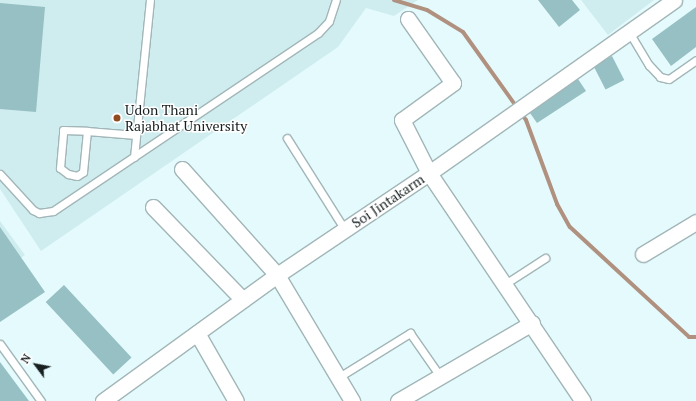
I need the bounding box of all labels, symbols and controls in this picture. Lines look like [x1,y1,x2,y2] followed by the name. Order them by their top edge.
[125,102,247,134] place label: Udon Thani Rajabhat University
[112,113,122,123] marker: Udon Thani Rajabhat University
[348,170,428,232] street label: Soi Jintakarm
[16,345,56,385] north arrow
[18,351,34,366] text: N

